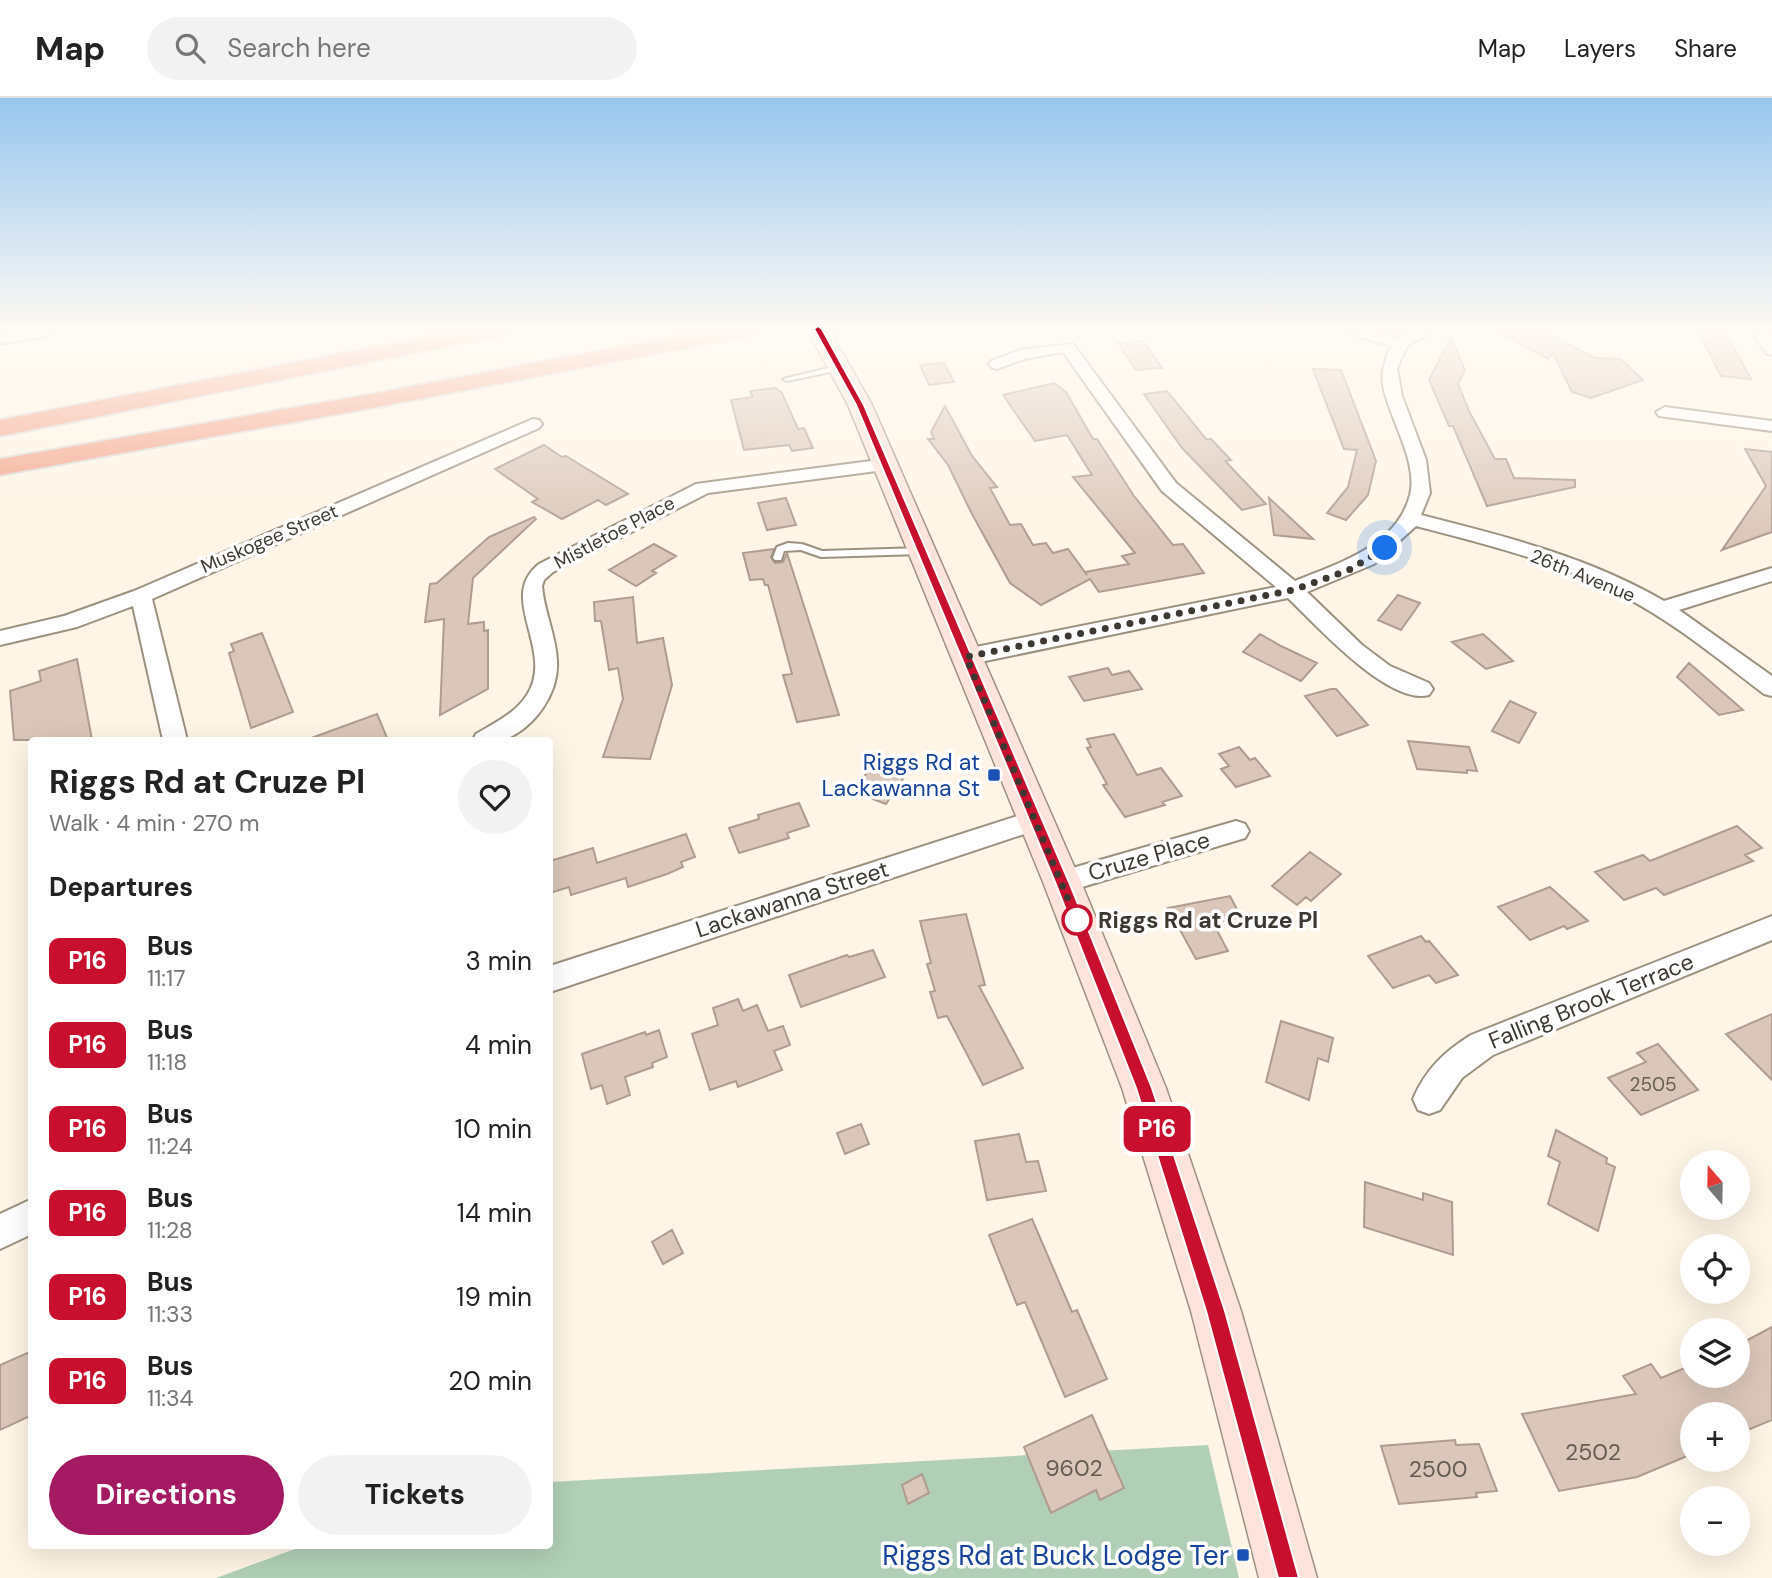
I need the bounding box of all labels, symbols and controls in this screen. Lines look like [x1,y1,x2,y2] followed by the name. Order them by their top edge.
[147,17,637,80] search box
[35,27,105,70] text: Map
[171,29,209,67] icon: search
[227,31,371,65] text: Search here
[1478,33,1526,64] text: Map
[1564,33,1636,64] text: Layers
[1674,33,1737,64] text: Share
[549,490,679,575] street label: Mistletoe Place
[197,498,342,579] street label: Muskogee Street
[1367,530,1402,565] your location
[1527,543,1639,608] street label: 26th Avenue
[821,747,980,803] place label: Riggs Rd at Lackawanna St
[49,760,365,803] text: Riggs Rd at Cruze Pl
[458,760,532,834] button: heart
[986,767,1002,783] marker: Riggs Rd at Lackawanna St
[49,808,259,838] text: Walk · 4 min · 270 m
[1085,824,1213,888] street label: Cruze Place
[692,854,892,944] street label: Lackawanna Street
[49,870,193,904] text: Departures
[1062,905,1092,935] marker: Riggs Rd at Cruze Pl
[1098,905,1318,935] place label: Riggs Rd at Cruze Pl
[147,929,193,963] text: Bus
[465,944,532,978] text: 3 min
[68,945,107,976] text: P16
[1484,946,1698,1056] street label: Falling Brook Terrace
[147,963,185,993] text: 11:17
[147,1013,193,1047] text: Bus
[465,1028,532,1062] text: 4 min
[68,1029,107,1060] text: P16
[147,1047,187,1077] text: 11:18
[1629,1072,1677,1097] house number: 2505
[147,1097,193,1131] text: Bus
[1117,1106,1197,1152] line badge: P16
[455,1112,532,1146] text: 10 min
[68,1113,107,1144] text: P16
[1138,1113,1176,1144] text: P16
[147,1131,193,1161] text: 11:24
[1680,1150,1750,1220] north arrow
[1680,1150,1750,1556] map controls
[147,1181,193,1215] text: Bus
[457,1196,532,1230] text: 14 min
[68,1197,107,1228] text: P16
[147,1215,193,1245] text: 11:28
[1680,1234,1750,1304] button: locate
[147,1265,193,1299] text: Bus
[456,1280,532,1314] text: 19 min
[68,1281,107,1312] text: P16
[147,1299,193,1329] text: 11:33
[1680,1318,1750,1388] button: layers
[147,1349,193,1383] text: Bus
[448,1364,532,1398] text: 20 min
[68,1365,107,1396] text: P16
[147,1383,194,1413] text: 11:34
[1680,1402,1750,1472] button: +
[1565,1437,1621,1467] house number: 2502
[1045,1453,1103,1483] house number: 9602
[1409,1454,1467,1484] house number: 2500
[49,1455,284,1535] button: Directions
[298,1455,532,1535] button: Tickets
[1680,1486,1750,1556] button: −
[882,1537,1229,1574] place label: Riggs Rd at Buck Lodge Ter
[1235,1547,1251,1563] marker: Riggs Rd at Buck Lodge Ter

